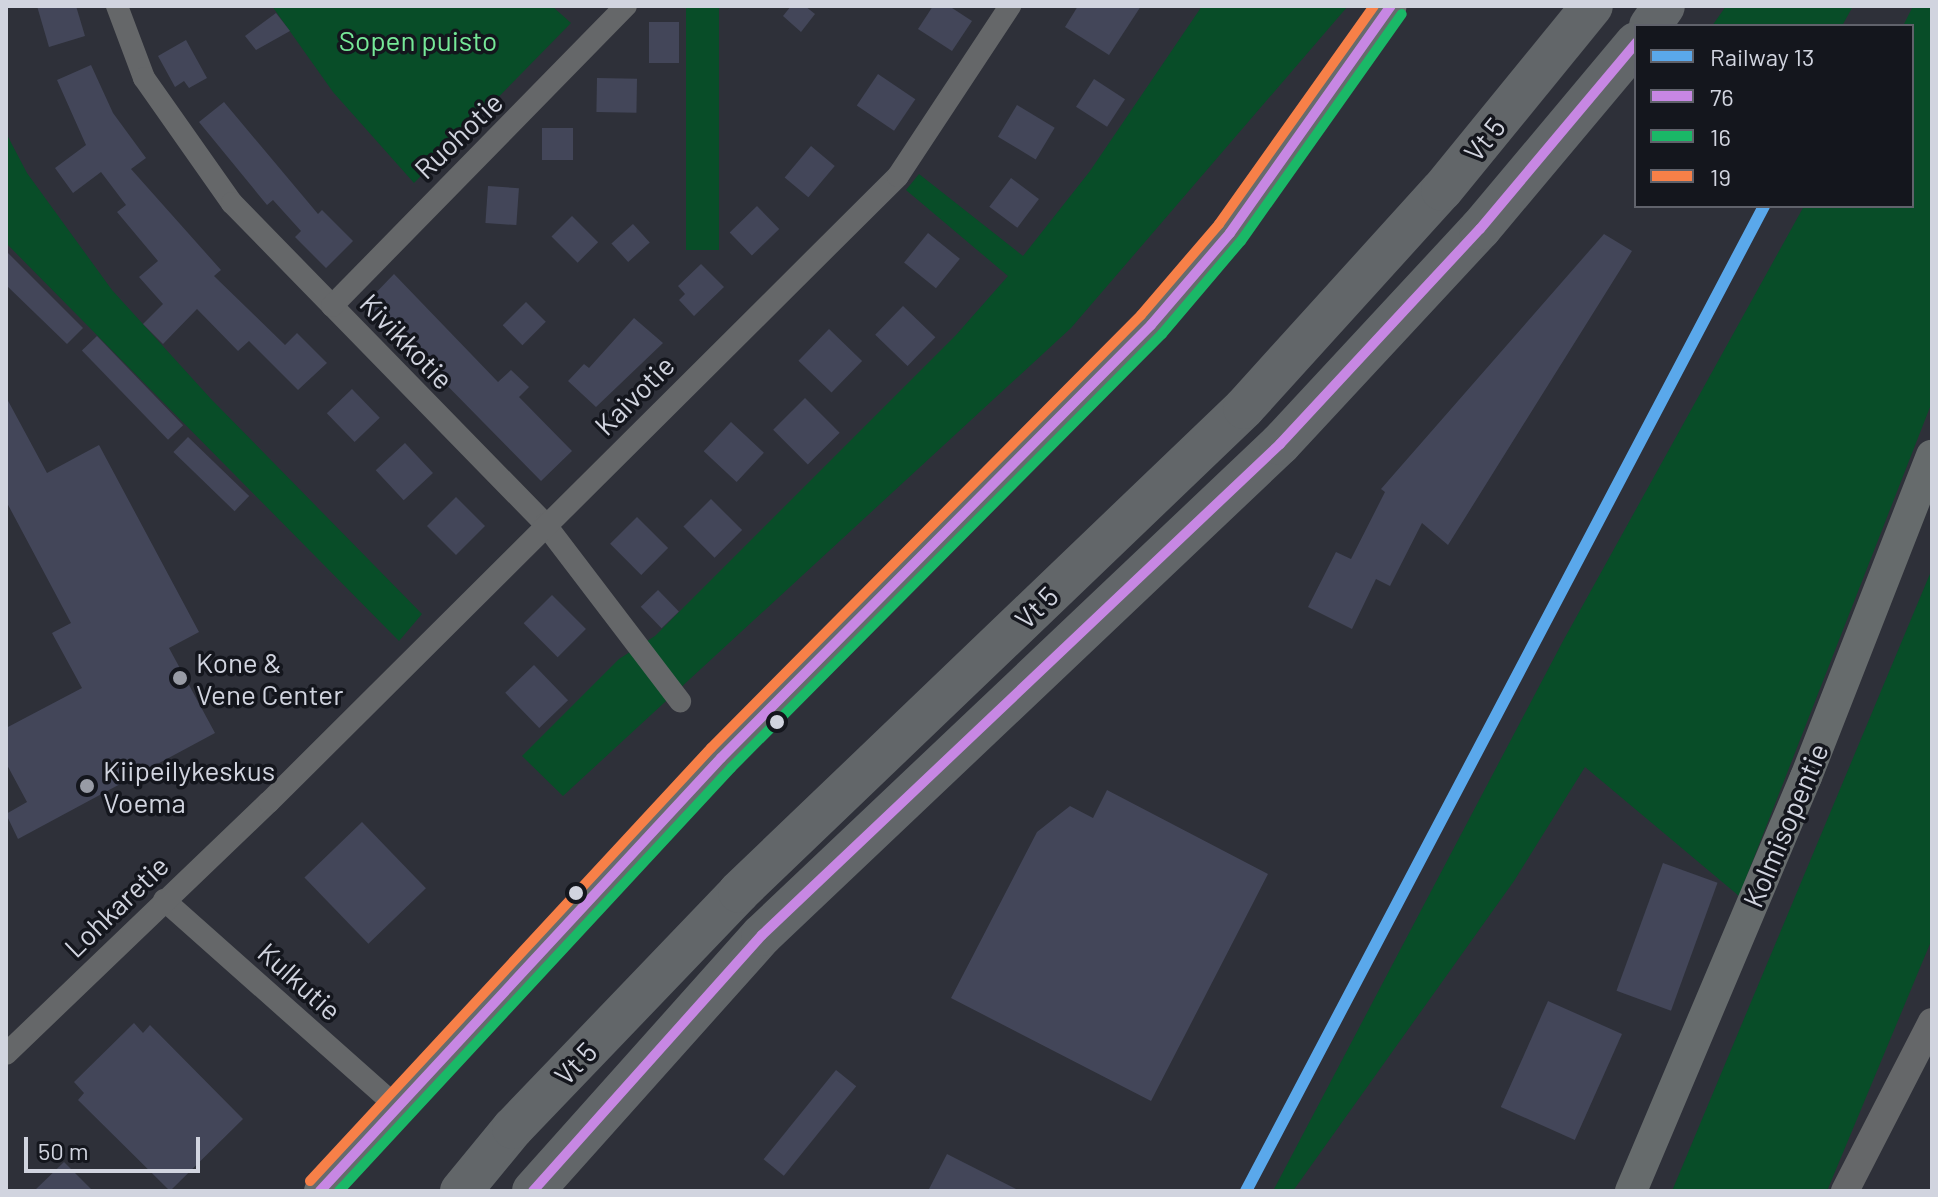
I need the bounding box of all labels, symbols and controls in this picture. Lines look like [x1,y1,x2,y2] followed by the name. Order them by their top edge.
[339,23,497,57] park label: Sopen puisto
[1634,24,1914,208] legend
[1710,42,1814,71] text: Railway 13
[1710,82,1734,111] text: 76
[407,85,509,185] street label: Ruohotie
[1456,110,1512,168] street label: Vt 5
[1710,122,1731,151] text: 16
[1710,162,1731,191] text: 19
[353,286,461,396] street label: Kivikkotie
[587,348,681,442] street label: Kaivotie
[1008,579,1064,635] street label: Vt 5
[196,645,343,711] place label: Kone & Vene Center
[171,669,189,687] marker: Kone & Vene Center
[769,714,785,730] unlabelled marker
[1735,738,1835,912] street label: Kolmisopentie
[103,753,275,819] place label: Kiipeilykeskus Voema
[78,777,96,795] marker: Kiipeilykeskus Voema
[57,848,175,964] street label: Lohkaretie
[568,885,584,901] unlabelled marker
[252,935,348,1027] street label: Kulkutie
[547,1035,603,1091] street label: Vt 5
[28,1121,204,1171] scale bar
[38,1136,89,1165] text: 50 m

